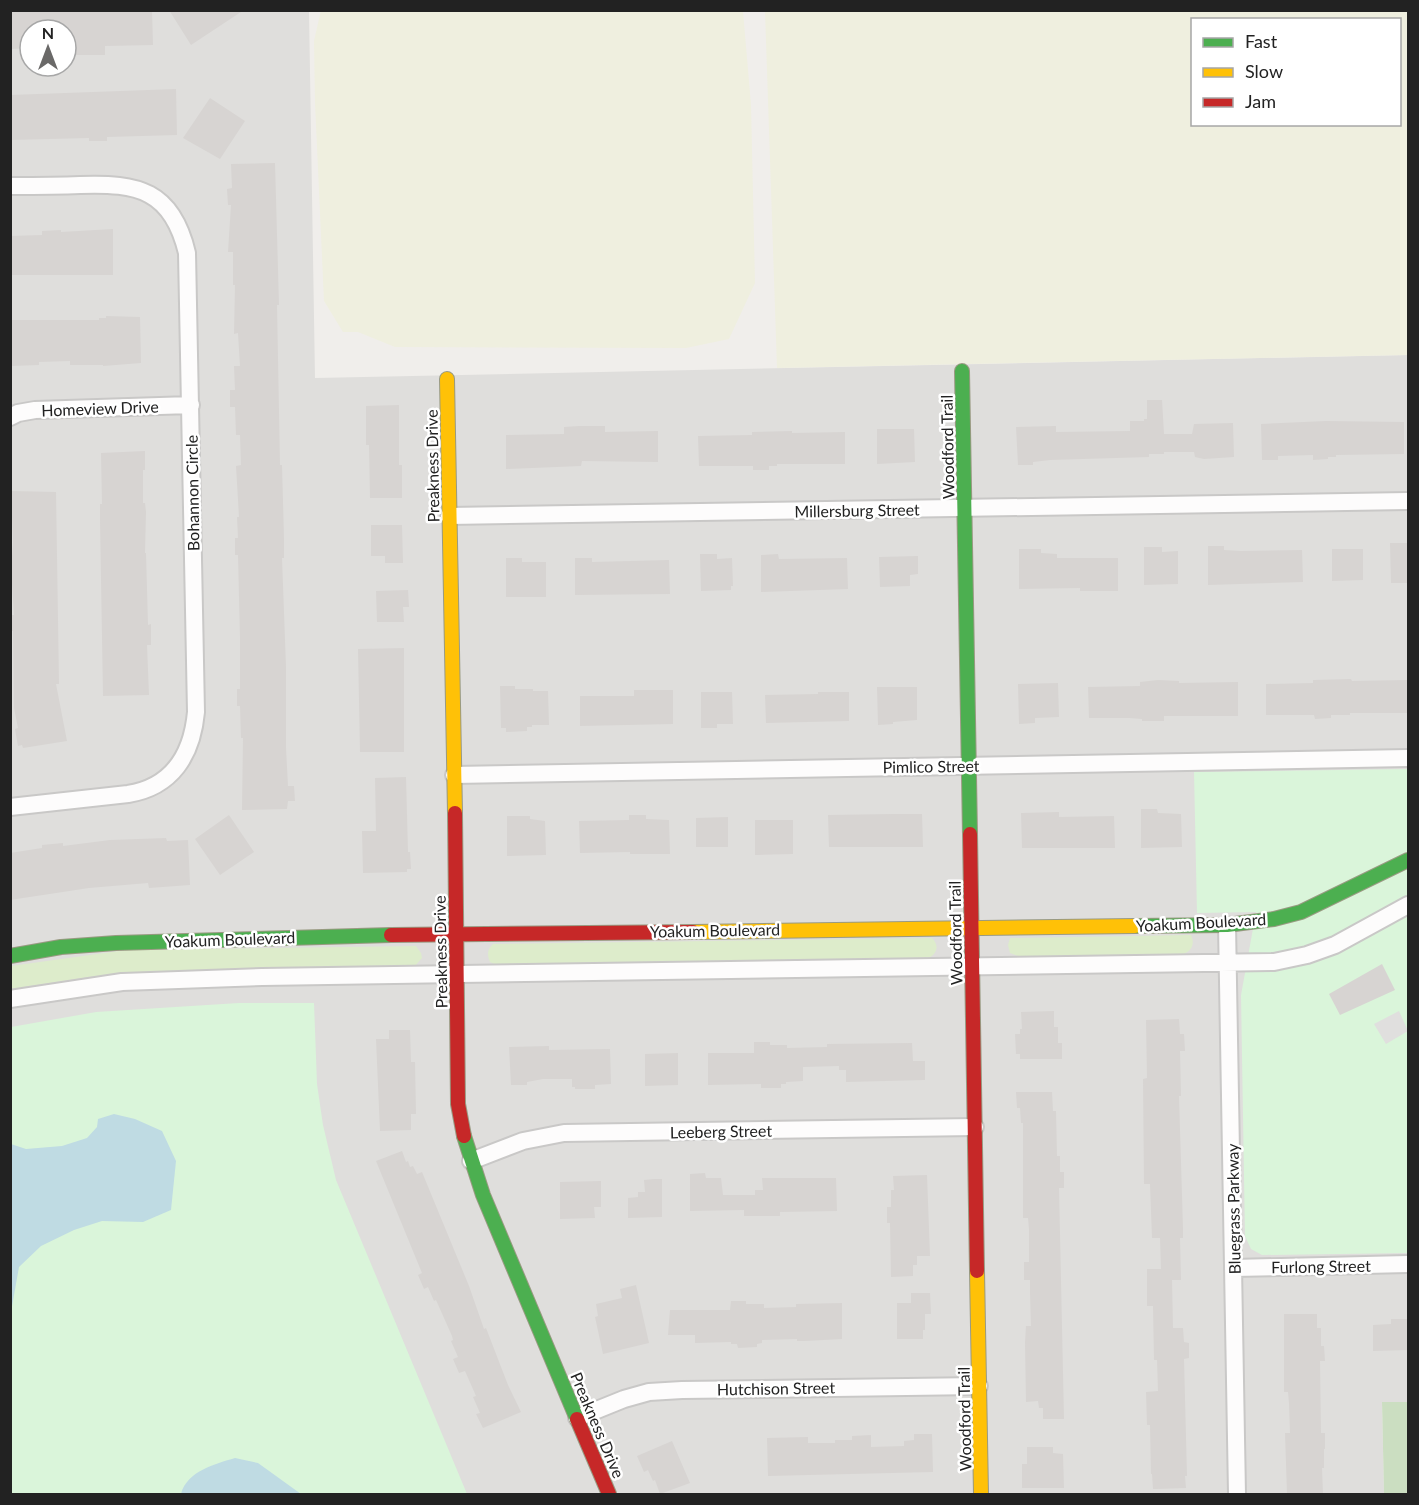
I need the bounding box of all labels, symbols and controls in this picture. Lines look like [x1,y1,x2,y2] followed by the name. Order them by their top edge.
[18,18,78,78] north arrow
[1191,18,1401,126] legend
[42,23,54,42] text: N
[1245,30,1278,52] text: Fast
[1245,60,1283,82] text: Slow
[1245,90,1276,112] text: Jam
[937,395,957,499] street label: Woodford Trail
[41,396,159,420] street label: Homeview Drive
[422,409,442,523] street label: Preakness Drive
[181,435,203,551] street label: Bohannon Circle
[794,499,920,521] street label: Millersburg Street
[882,756,980,776] street label: Pimlico Street
[945,881,965,985] street label: Woodford Trail
[430,895,450,1009] street label: Preakness Drive
[1135,909,1267,935] street label: Yoakum Boulevard
[650,919,780,941] street label: Yoakum Boulevard
[165,927,295,951] street label: Yoakum Boulevard
[670,1121,772,1141] street label: Leeberg Street
[1222,1143,1244,1275] street label: Bluegrass Parkway
[1271,1256,1371,1276] street label: Furlong Street
[954,1367,974,1471] street label: Woodford Trail
[567,1369,629,1481] street label: Preakness Drive
[717,1377,836,1399] street label: Hutchison Street

